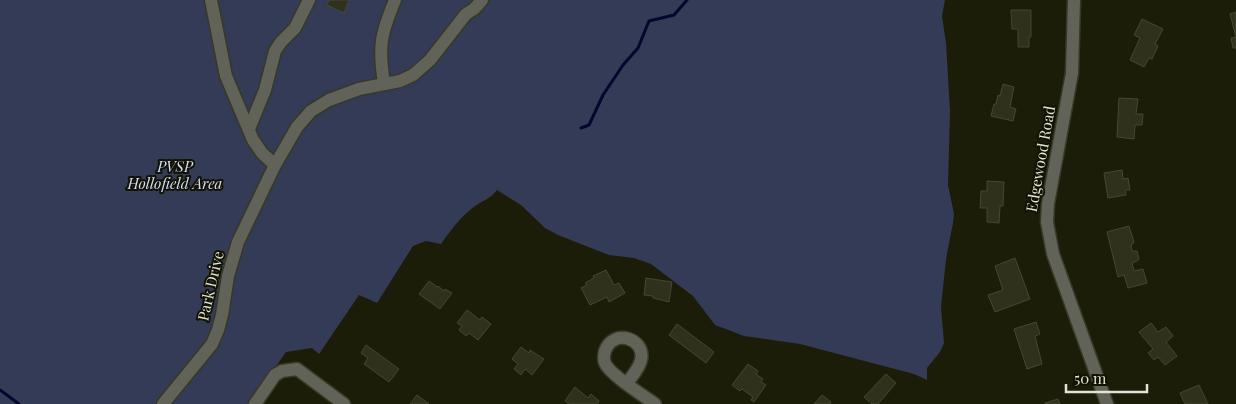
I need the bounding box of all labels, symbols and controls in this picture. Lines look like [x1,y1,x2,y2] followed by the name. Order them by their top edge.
[1021,104,1059,214] street label: Edgewood Road
[127,156,223,193] park label: PVSP Hollofield Area
[192,249,228,323] street label: Park Drive
[1066,362,1147,394] scale bar
[1074,368,1107,388] text: 50 m

